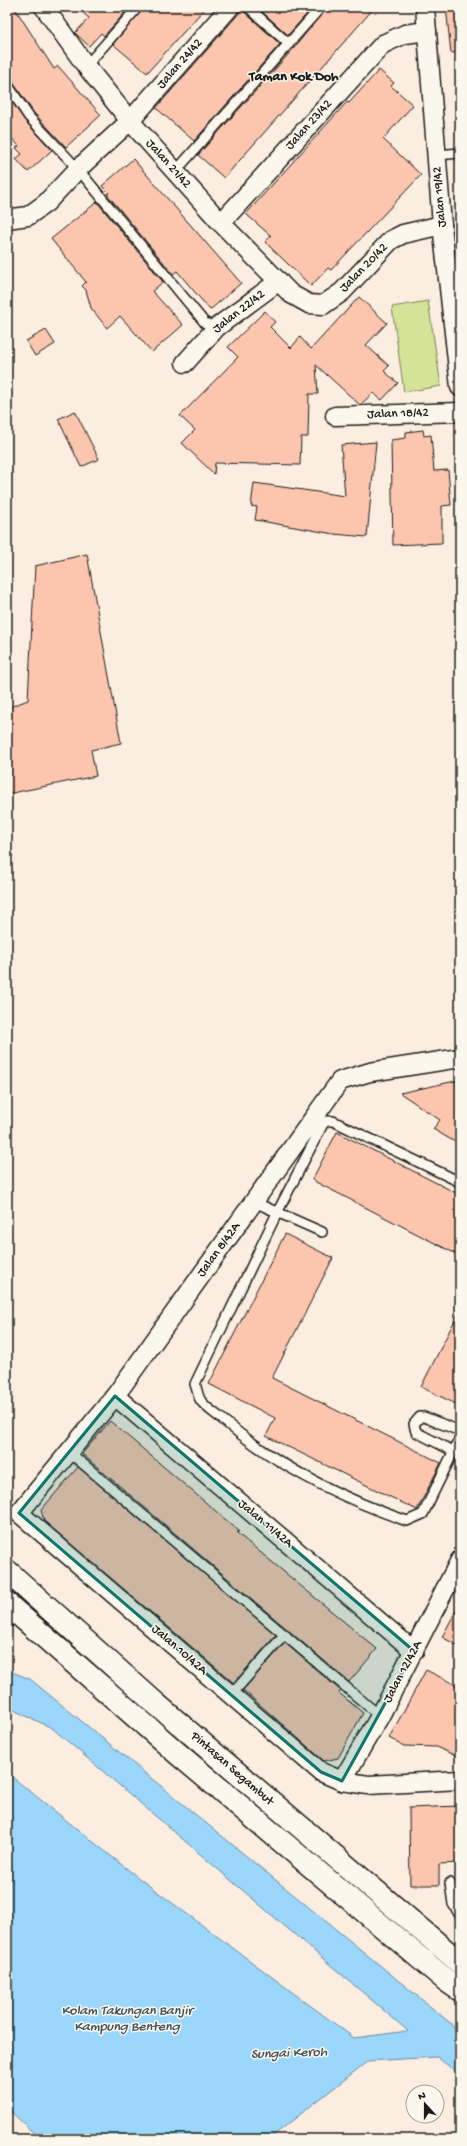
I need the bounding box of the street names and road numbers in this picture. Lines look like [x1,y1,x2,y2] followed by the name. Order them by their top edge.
[154,35,206,92] street label: Jalan 24/42
[283,96,336,153] street label: Jalan 23/42
[142,136,194,192] street label: Jalan 21/42
[430,165,450,228] street label: Jalan 19/42
[337,240,392,296] street label: Jalan 20/42
[210,287,268,337] street label: Jalan 22/42
[367,405,430,423] street label: Jalan 18/42
[194,1219,245,1280] street label: Jalan 8/42A
[234,1497,297,1552] street label: Jalan 11/42A
[148,1622,211,1679] street label: Jalan 10/42A
[380,1637,426,1706] street label: Jalan 12/42A
[187,1728,278,1810] street label: Pintasan Segambut

